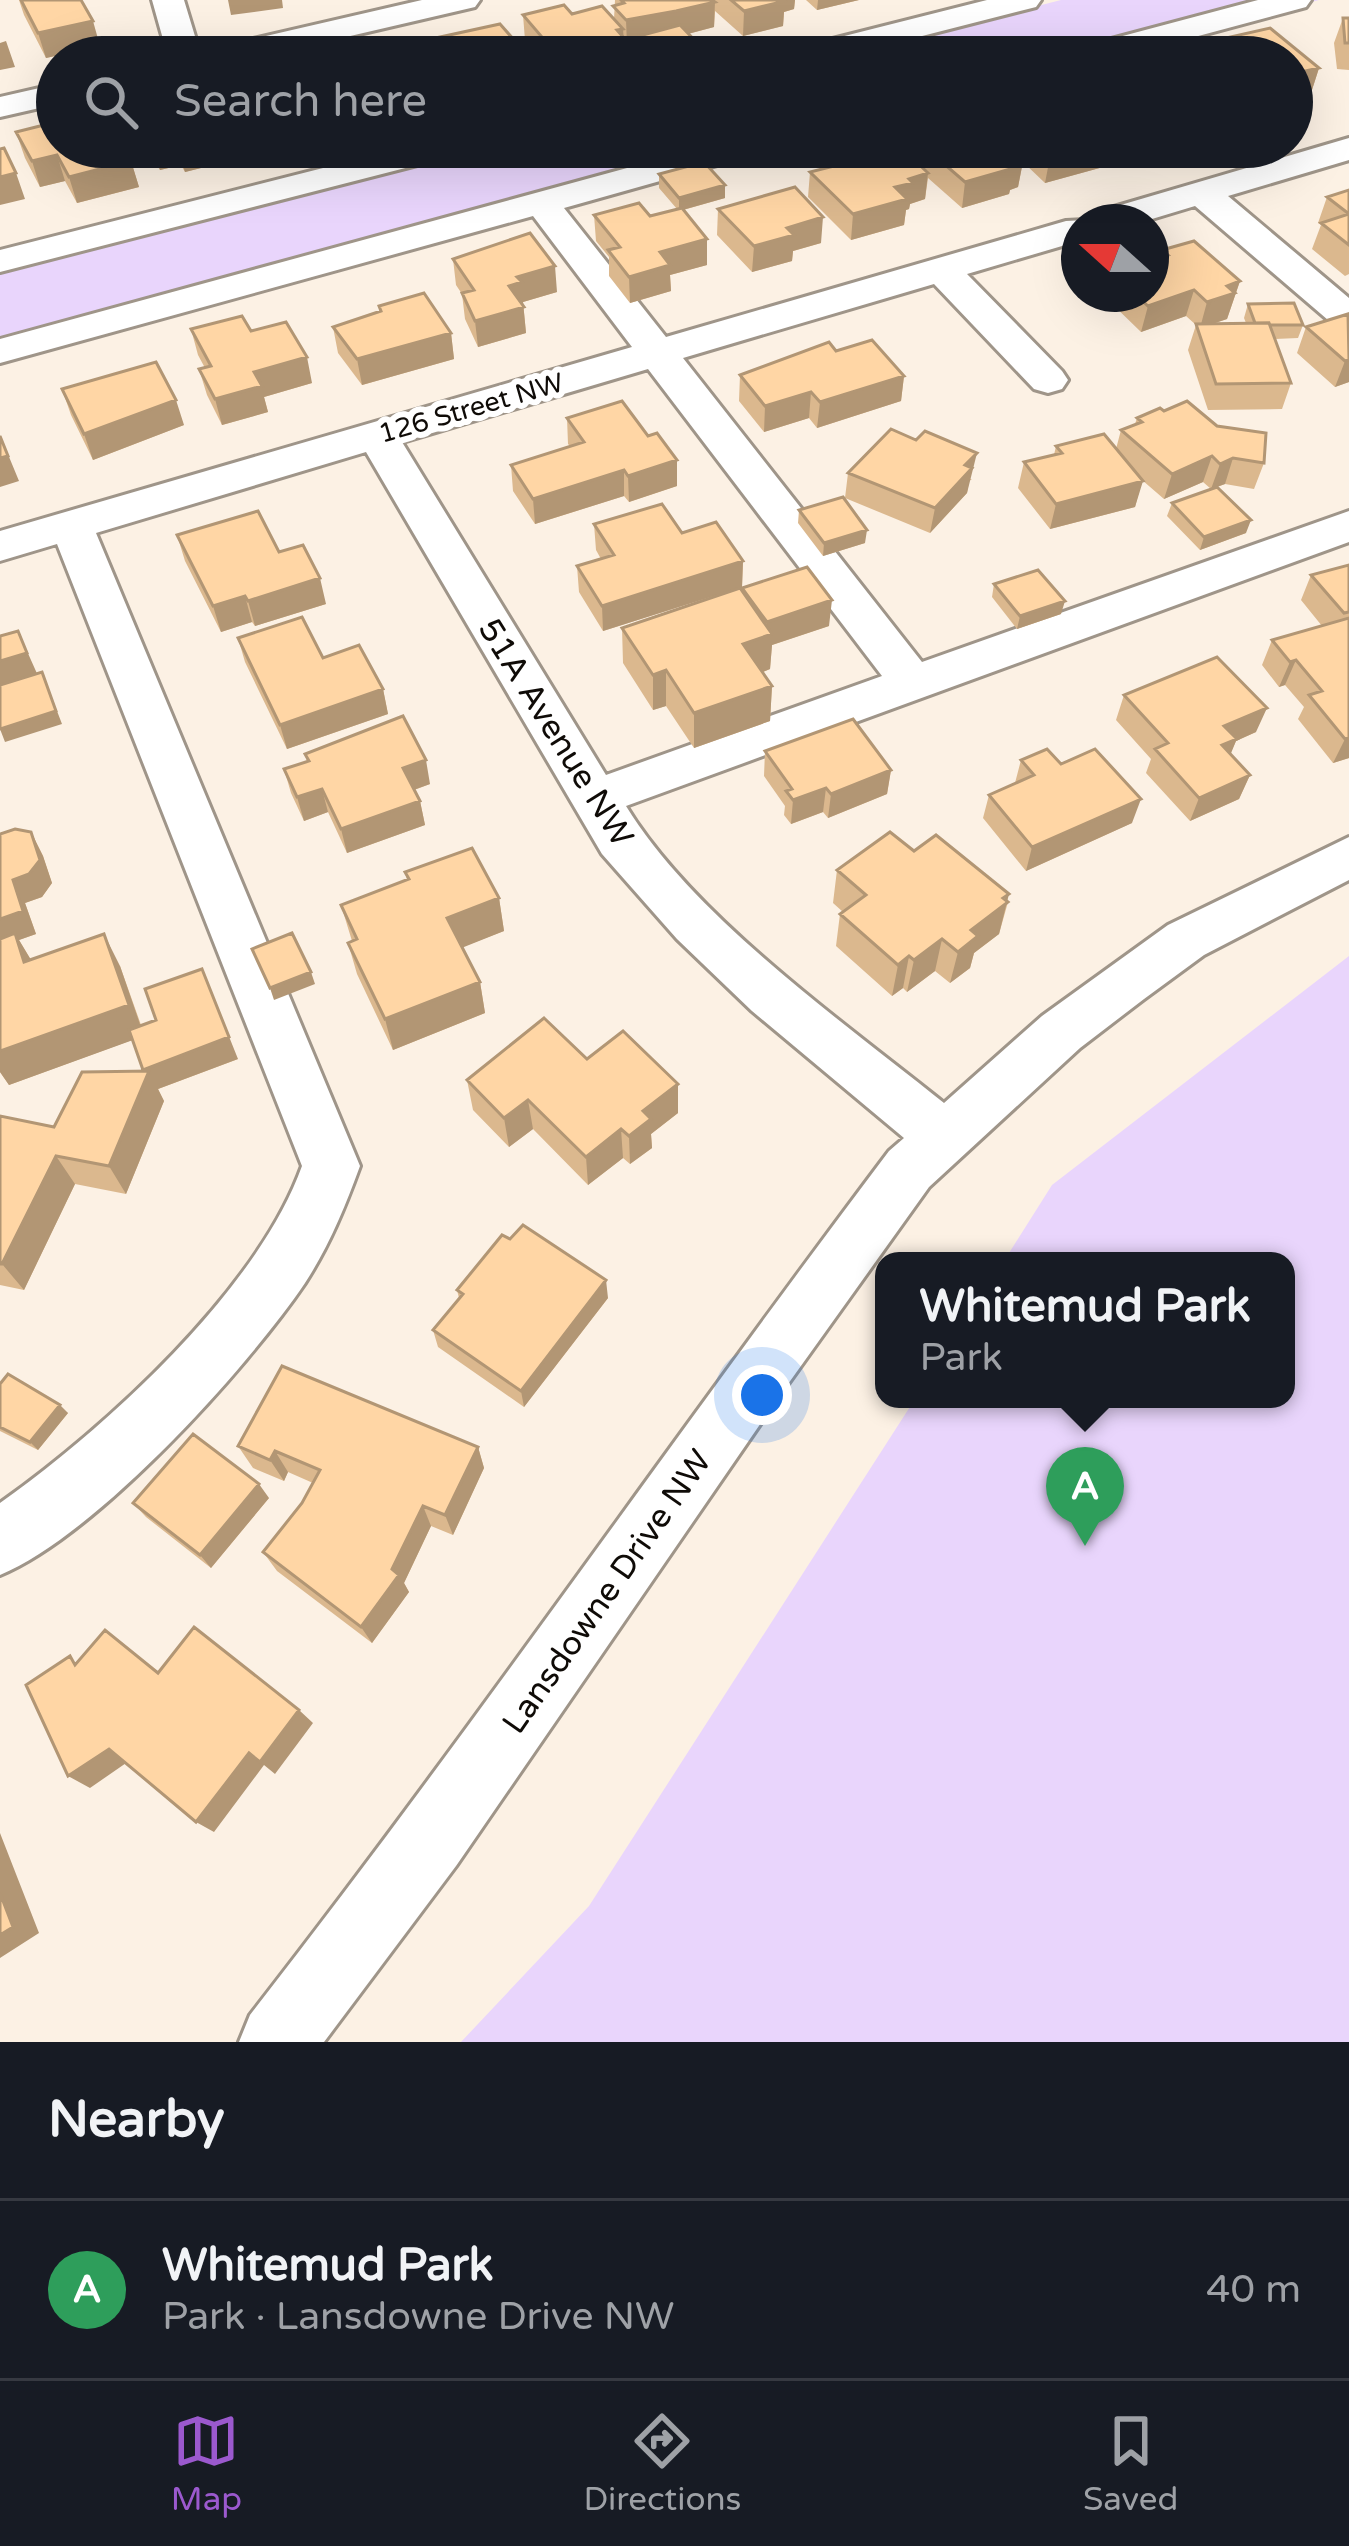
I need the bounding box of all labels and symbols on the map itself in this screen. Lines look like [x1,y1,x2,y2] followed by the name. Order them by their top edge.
[1061,204,1169,312] north arrow
[375,366,568,451] street label: 126 Street NW
[470,612,641,854] street label: 51A Avenue NW
[732,1365,792,1425] your location
[495,1443,720,1741] street label: Lansdowne Drive NW
[1046,1447,1124,1546] pin: A

